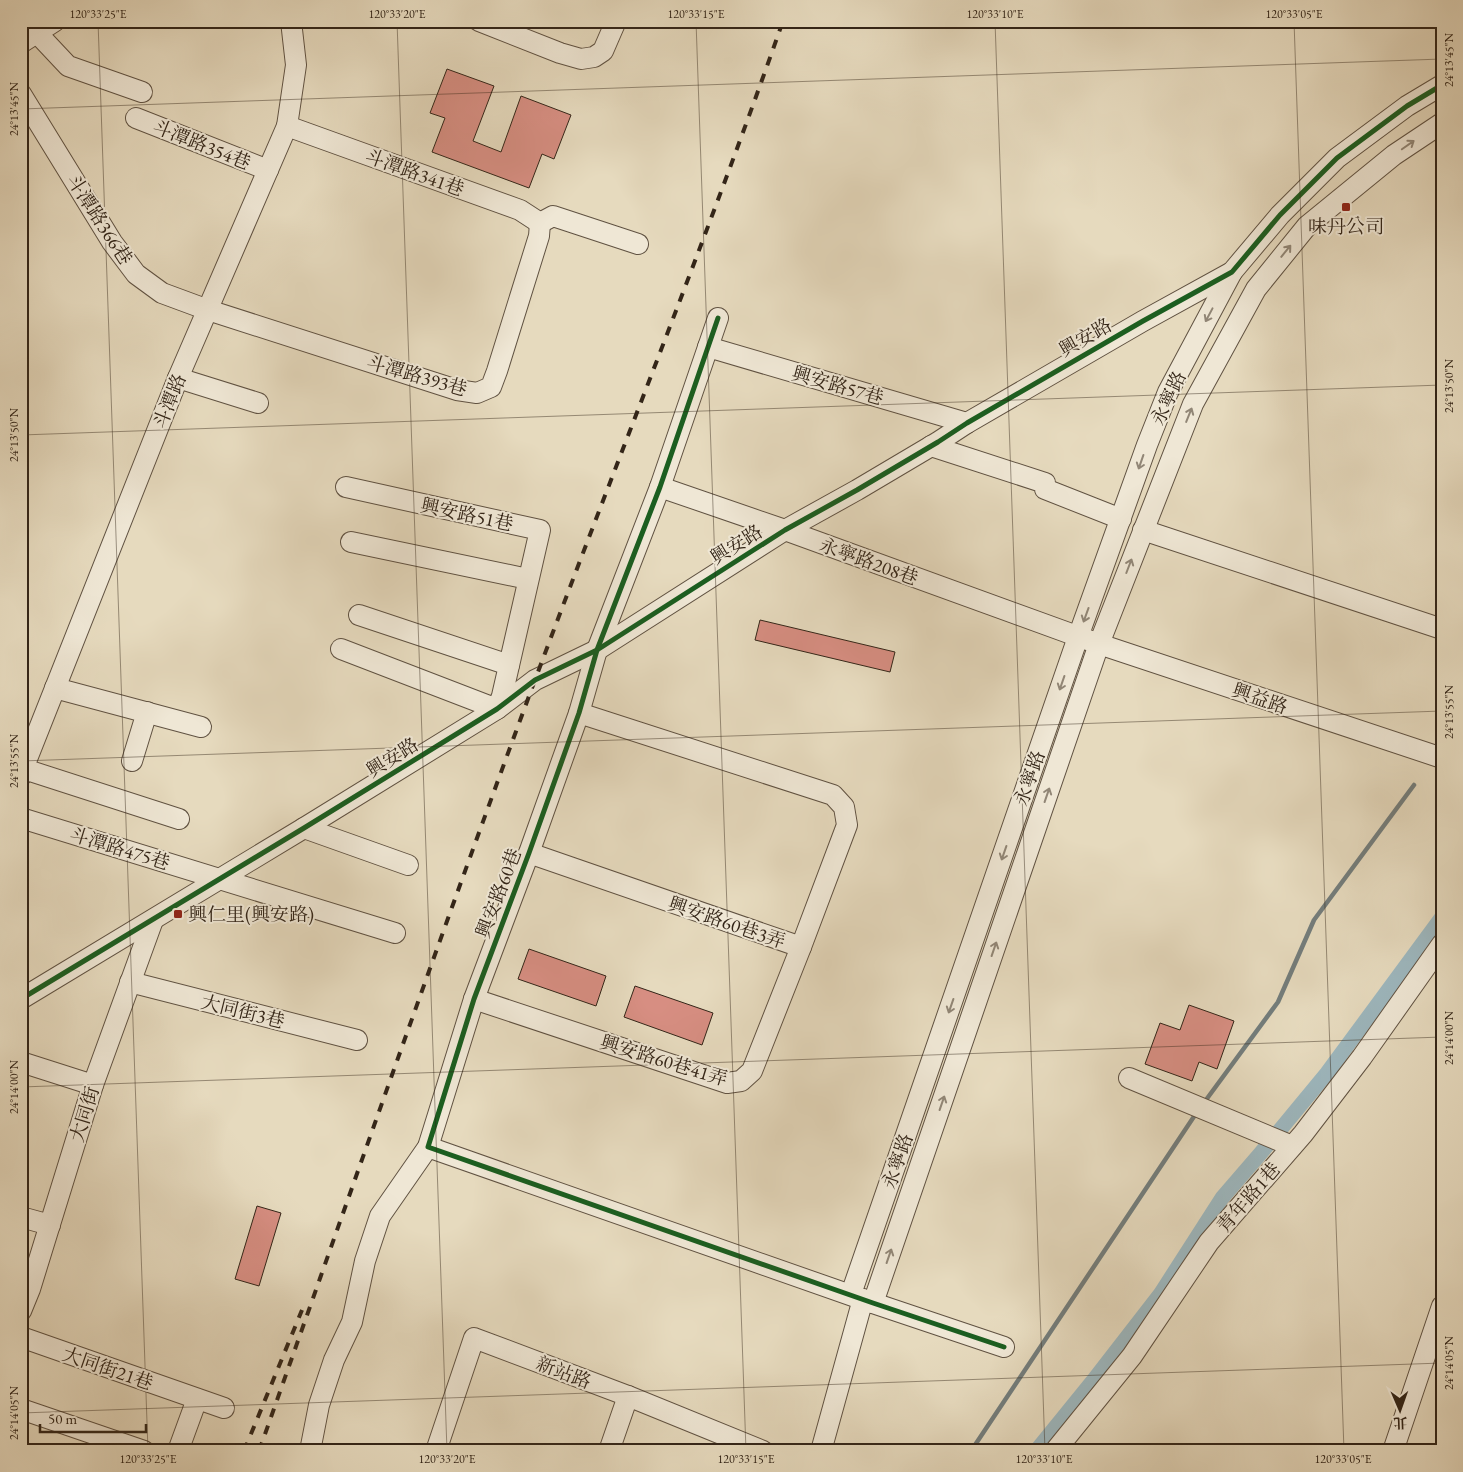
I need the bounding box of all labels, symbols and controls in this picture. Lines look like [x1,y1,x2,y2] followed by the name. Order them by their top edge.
[70,6,127,22] text: 120°33'25"E
[369,6,426,22] text: 120°33'20"E
[668,6,725,22] text: 120°33'15"E
[967,6,1024,22] text: 120°33'10"E
[1266,6,1323,22] text: 120°33'05"E
[1441,33,1457,87] text: 24°13'45"N
[6,82,22,136] text: 24°13'45"N
[149,114,254,175] street label: 斗潭路354巷
[1401,140,1415,150] one-way arrow
[362,143,468,202] street label: 斗潭路341巷
[61,169,138,269] street label: 斗潭路366巷
[1340,201,1352,213] marker: 味丹公司
[1308,214,1384,239] place label: 味丹公司
[1281,245,1292,258] one-way arrow
[1204,307,1213,322] one-way arrow
[1054,312,1116,363] street label: 興安路
[364,349,470,402] street label: 斗潭路393巷
[1441,359,1457,413] text: 24°13'50"N
[789,360,887,410] street label: 興安路57巷
[1145,367,1192,429] street label: 永寧路
[147,370,192,432] street label: 斗潭路
[1185,407,1194,422] one-way arrow
[6,408,22,462] text: 24°13'50"N
[1136,454,1145,469] one-way arrow
[418,492,516,537] street label: 興安路51巷
[705,519,767,570] street label: 興安路
[816,532,922,591] street label: 永寧路208巷
[1125,559,1134,574] one-way arrow
[1081,607,1090,622] one-way arrow
[1057,674,1066,690] one-way arrow
[1229,677,1291,720] street label: 興益路
[1441,685,1457,739] text: 24°13'55"N
[361,732,423,783] street label: 興安路
[6,734,22,788] text: 24°13'55"N
[1008,747,1051,809] street label: 永寧路
[1043,788,1052,804] one-way arrow
[67,821,173,876] street label: 斗潭路475巷
[470,845,527,942] street label: 興安路60巷
[999,845,1008,860] one-way arrow
[665,891,789,954] street label: 興安路60巷3弄
[188,902,314,927] place label: 興仁里(興安路)
[172,908,184,920] marker: 興仁里(興安路)
[990,942,999,957] one-way arrow
[199,989,287,1034] street label: 大同街3巷
[946,998,955,1014] one-way arrow
[1441,1011,1457,1065] text: 24°14'00"N
[597,1029,730,1092] street label: 興安路60巷41弄
[6,1060,22,1114] text: 24°14'00"N
[64,1083,105,1145] street label: 大同街
[937,1095,947,1111] one-way arrow
[876,1130,919,1192] street label: 永寧路
[1211,1157,1286,1238] street label: 青年路1巷
[885,1249,894,1265] one-way arrow
[1441,1336,1457,1390] text: 24°14'05"N
[59,1341,156,1396] street label: 大同街21巷
[533,1351,595,1394] street label: 新站路
[1376,1384,1426,1434] north arrow
[6,1386,22,1440] text: 24°14'05"N
[40,1402,146,1434] scale bar
[48,1409,77,1428] text: 50 m
[1393,1414,1408,1432] text: 北
[120,1451,177,1467] text: 120°33'25"E
[419,1451,476,1467] text: 120°33'20"E
[718,1451,775,1467] text: 120°33'15"E
[1016,1451,1073,1467] text: 120°33'10"E
[1315,1451,1372,1467] text: 120°33'05"E

